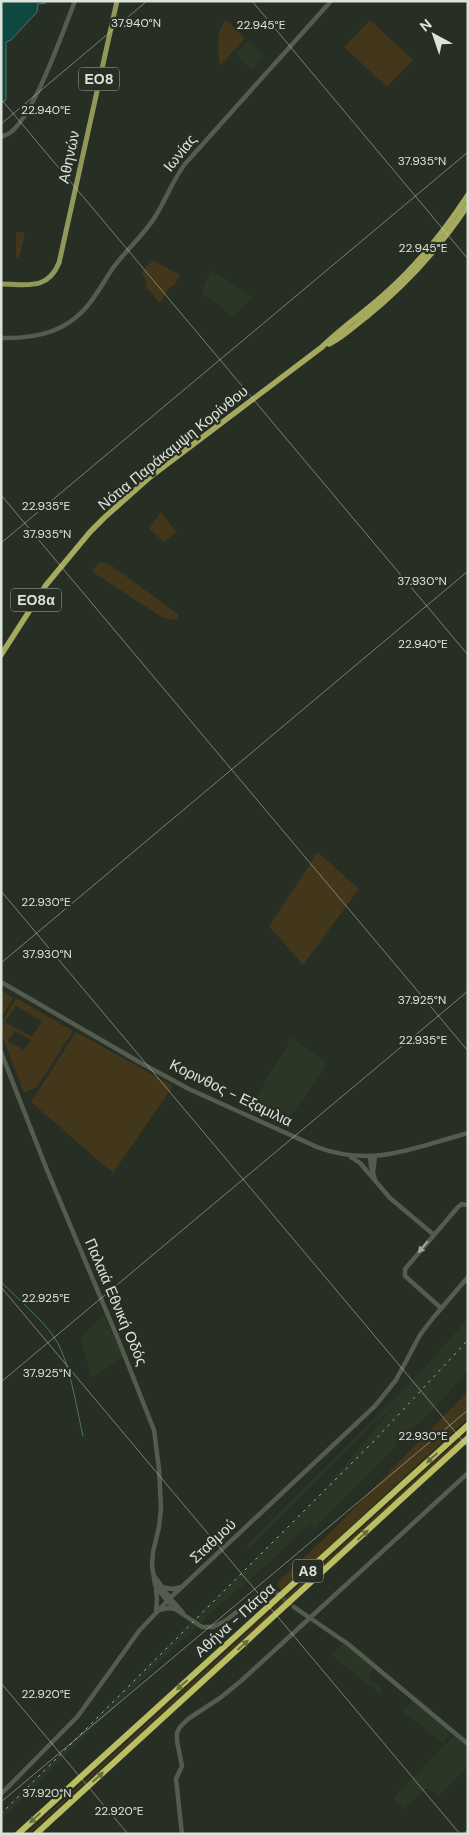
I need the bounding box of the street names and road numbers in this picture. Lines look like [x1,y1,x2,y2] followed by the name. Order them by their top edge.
[79,68,119,90] road number: ΕΟ8
[54,129,84,185] street label: Αθηνών
[159,130,201,176] street label: Ιωνίας
[94,381,252,515] street label: Νότια Παράκαμψη Κορίνθου
[11,588,61,612] road number: ΕΟ8α
[166,1055,296,1132] street label: Κορινθος - Εξαμιλια
[80,1235,152,1369] street label: Παλαιά Εθνική Οδός
[186,1514,240,1568] street label: Σταθμού
[293,1560,323,1582] road number: Α8
[191,1578,280,1661] street label: Αθήνα - Πάτρα

